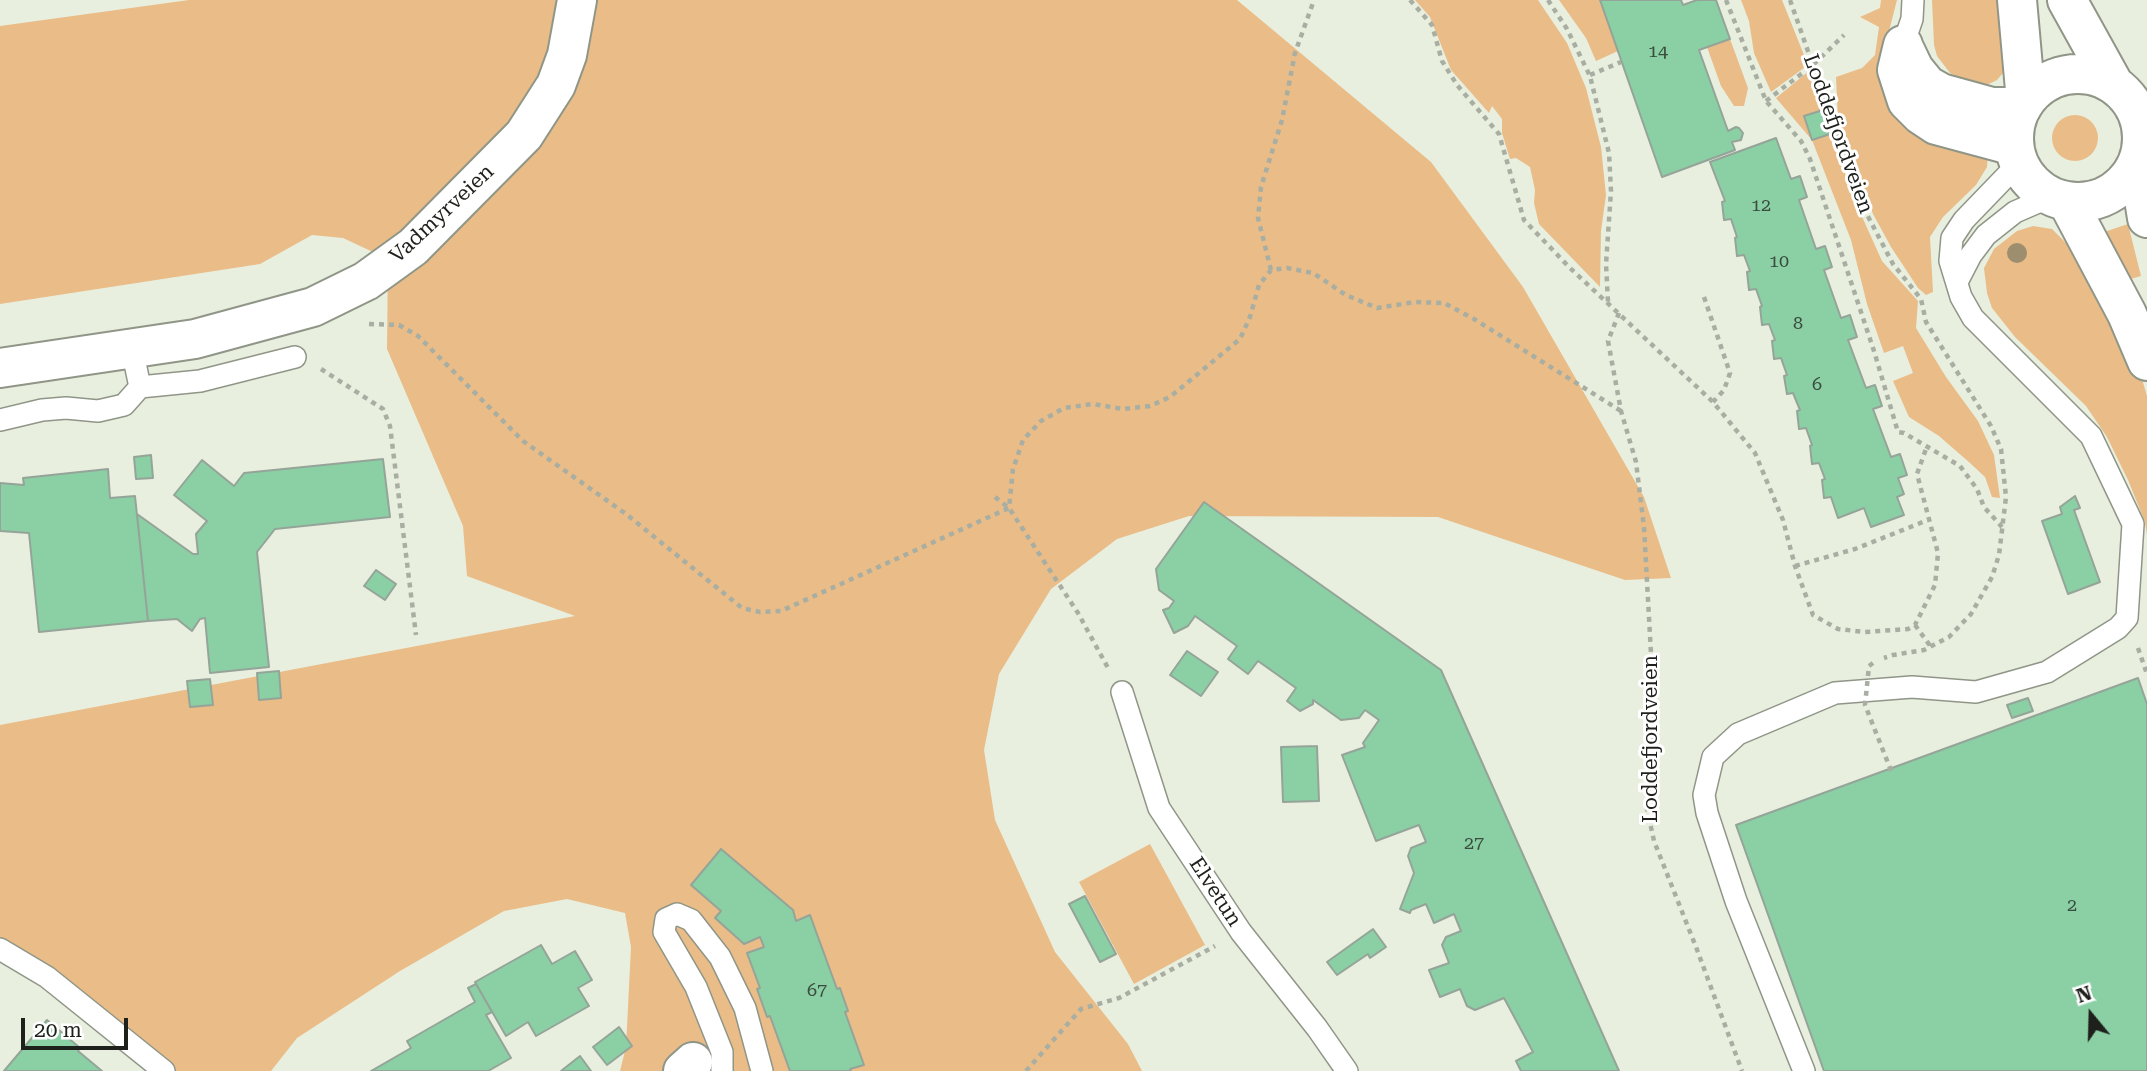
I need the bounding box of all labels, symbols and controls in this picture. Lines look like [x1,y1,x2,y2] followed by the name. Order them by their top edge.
[1648,41,1668,63] house number: 14
[1797,51,1879,217] street label: Loddefjordveien
[385,159,499,269] street label: Vadmyrveien
[1751,195,1771,217] house number: 12
[1769,251,1789,273] house number: 10
[1793,313,1803,335] house number: 8
[1812,374,1822,396] house number: 6
[1638,655,1664,823] street label: Loddefjordveien
[1464,833,1484,855] house number: 27
[1183,853,1247,931] street label: Elvetun
[2067,895,2077,917] house number: 2
[807,980,827,1002] house number: 67
[2056,980,2126,1050] north arrow
[2073,981,2095,1008] text: N
[24,1004,131,1048] scale bar
[34,1018,82,1042] text: 20 m

